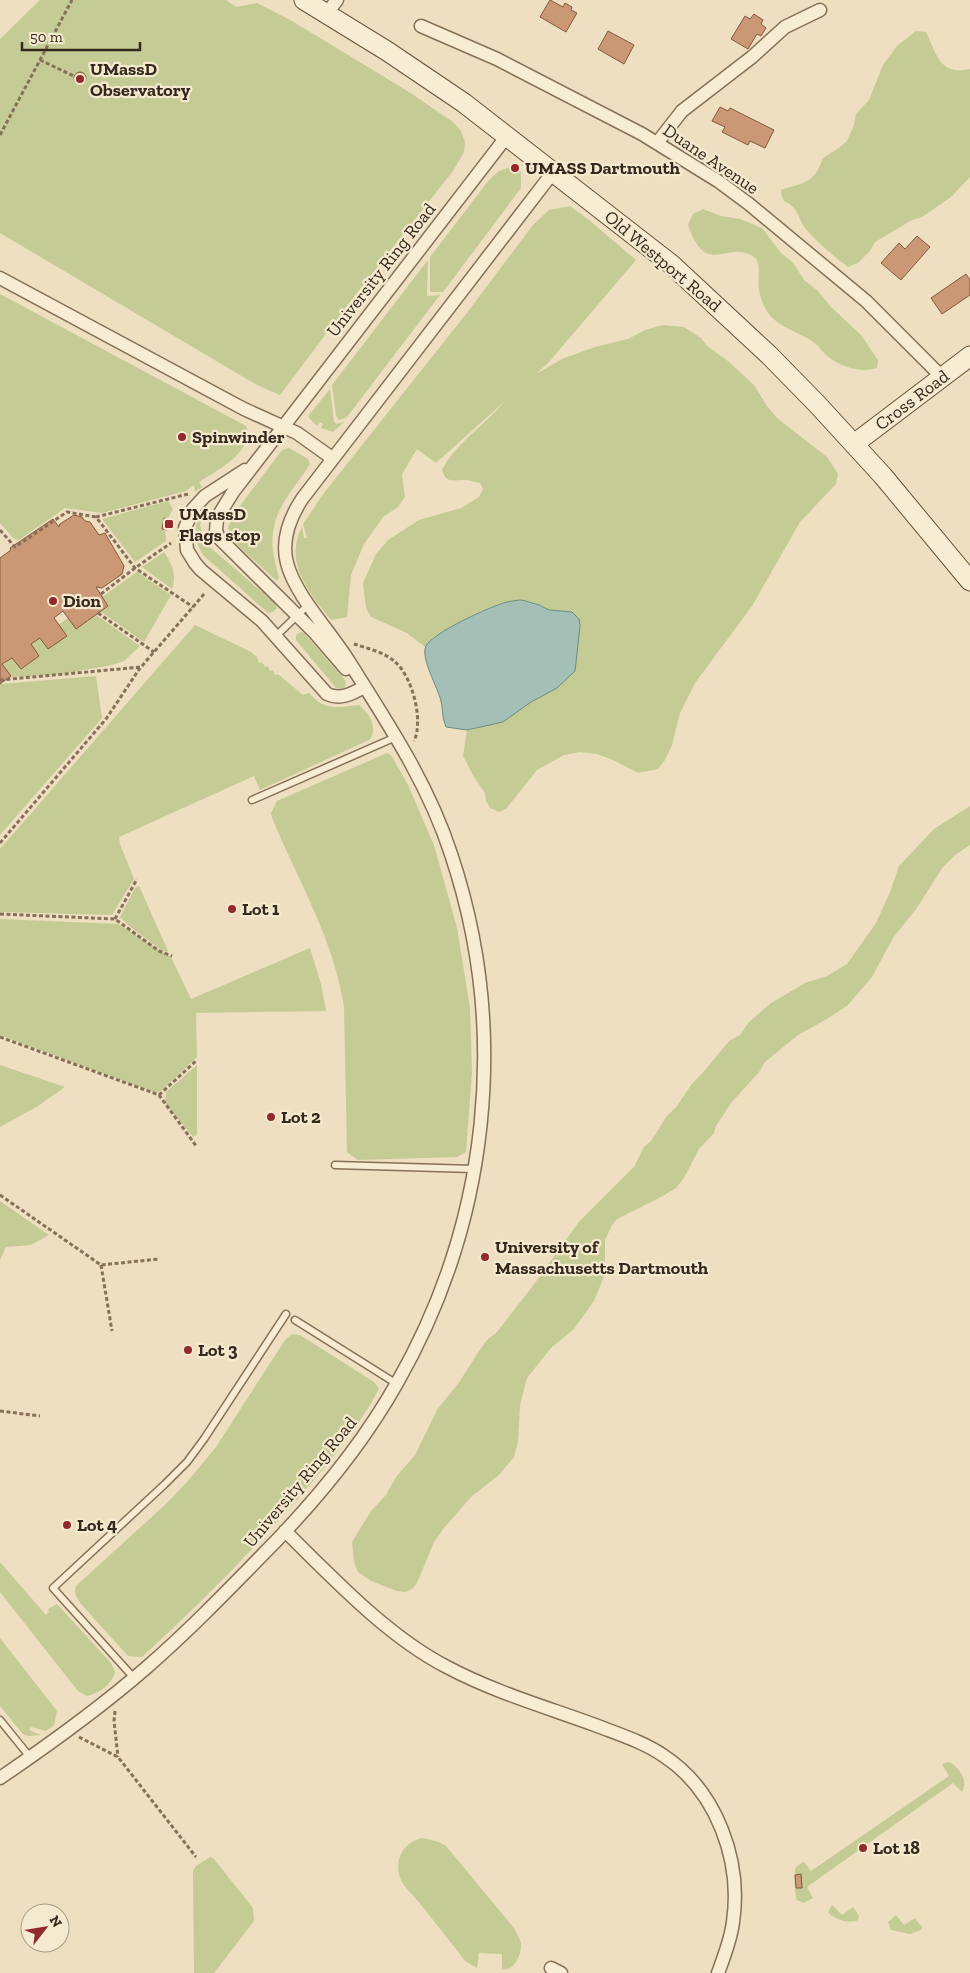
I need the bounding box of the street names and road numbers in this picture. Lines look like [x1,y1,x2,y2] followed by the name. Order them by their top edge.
[659,119,763,199] street label: Duane Avenue
[322,199,440,341] street label: University Ring Road
[600,206,726,316] street label: Old Westport Road
[871,365,953,435] street label: Cross Road
[239,1412,361,1552] street label: University Ring Road

